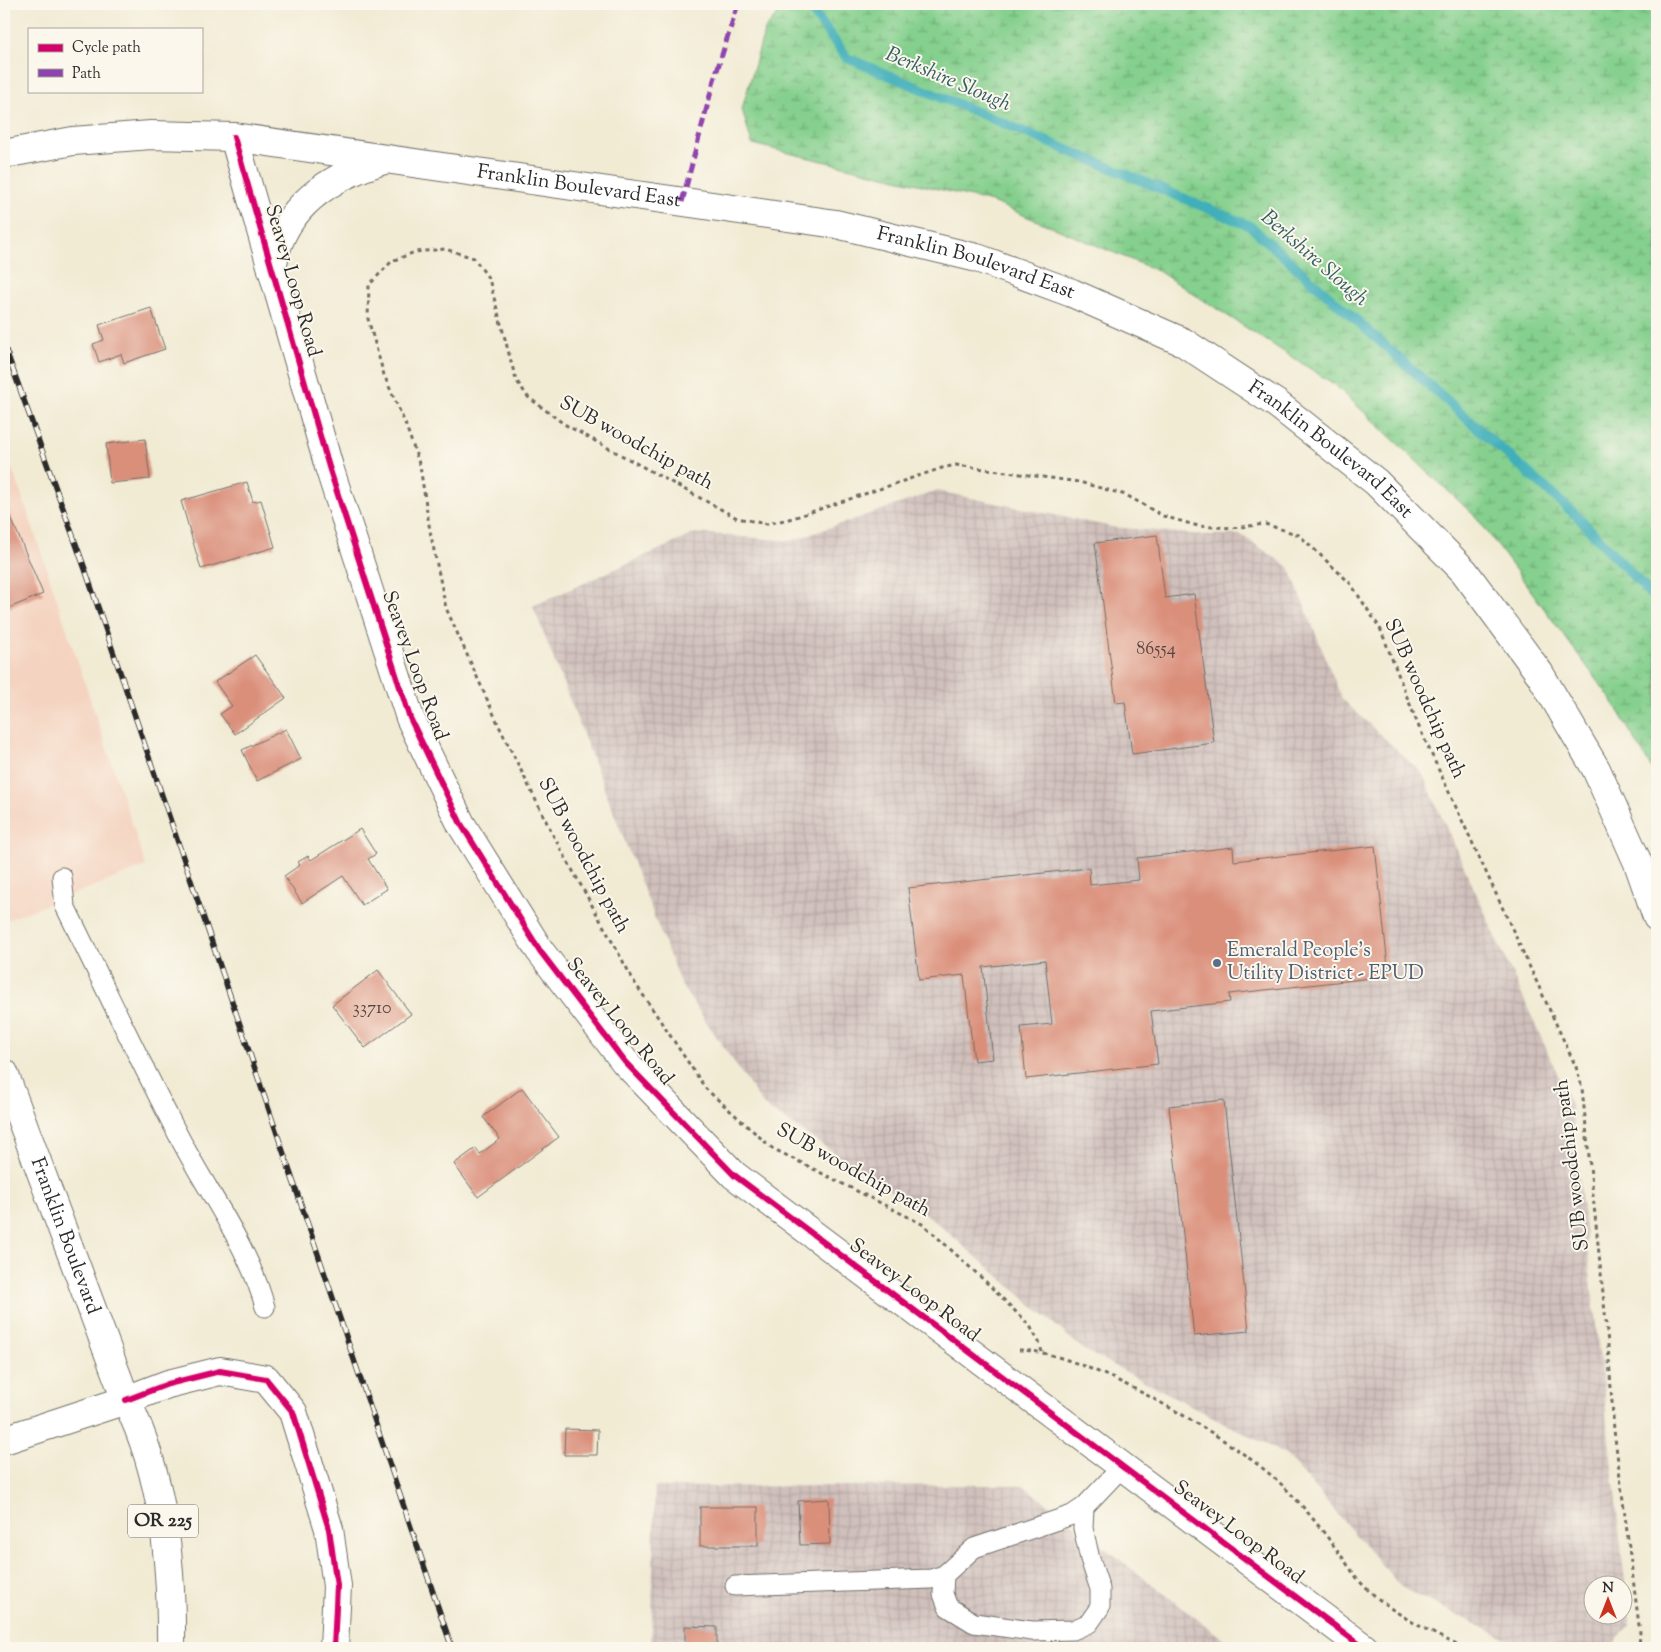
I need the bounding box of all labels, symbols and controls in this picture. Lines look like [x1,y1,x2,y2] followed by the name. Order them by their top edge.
[28,28,202,92] legend
[72,38,141,59] text: Cycle path
[881,40,1015,120] water label: Berkshire Slough
[72,64,101,85] text: Path
[475,158,683,216] street label: Franklin Boulevard East
[256,201,328,361] street label: Seavey Loop Road
[1254,204,1374,314] water label: Berkshire Slough
[874,220,1079,307] street label: Franklin Boulevard East
[1242,374,1419,526] street label: Franklin Boulevard East
[553,389,719,499] street label: SUB woodchip path
[373,587,455,745] street label: Seavey Loop Road
[1376,614,1472,784] street label: SUB woodchip path
[1136,637,1176,663] house number: 86554
[530,773,636,939] street label: SUB woodchip path
[1227,937,1424,989] place label: Emerald People's Utility District - EPUD
[558,952,680,1092] street label: Seavey Loop Road
[1211,957,1223,969] marker: Emerald People's Utility District - EPUD
[352,996,392,1022] house number: 33710
[1548,1077,1598,1253] street label: SUB woodchip path
[770,1116,936,1226] street label: SUB woodchip path
[22,1153,107,1319] street label: Franklin Boulevard
[842,1232,986,1350] street label: Seavey Loop Road
[1166,1474,1310,1592] street label: Seavey Loop Road
[128,1504,198,1538] road number: OR 225
[1584,1574,1634,1624] north arrow
[1602,1579,1614,1599] text: N

